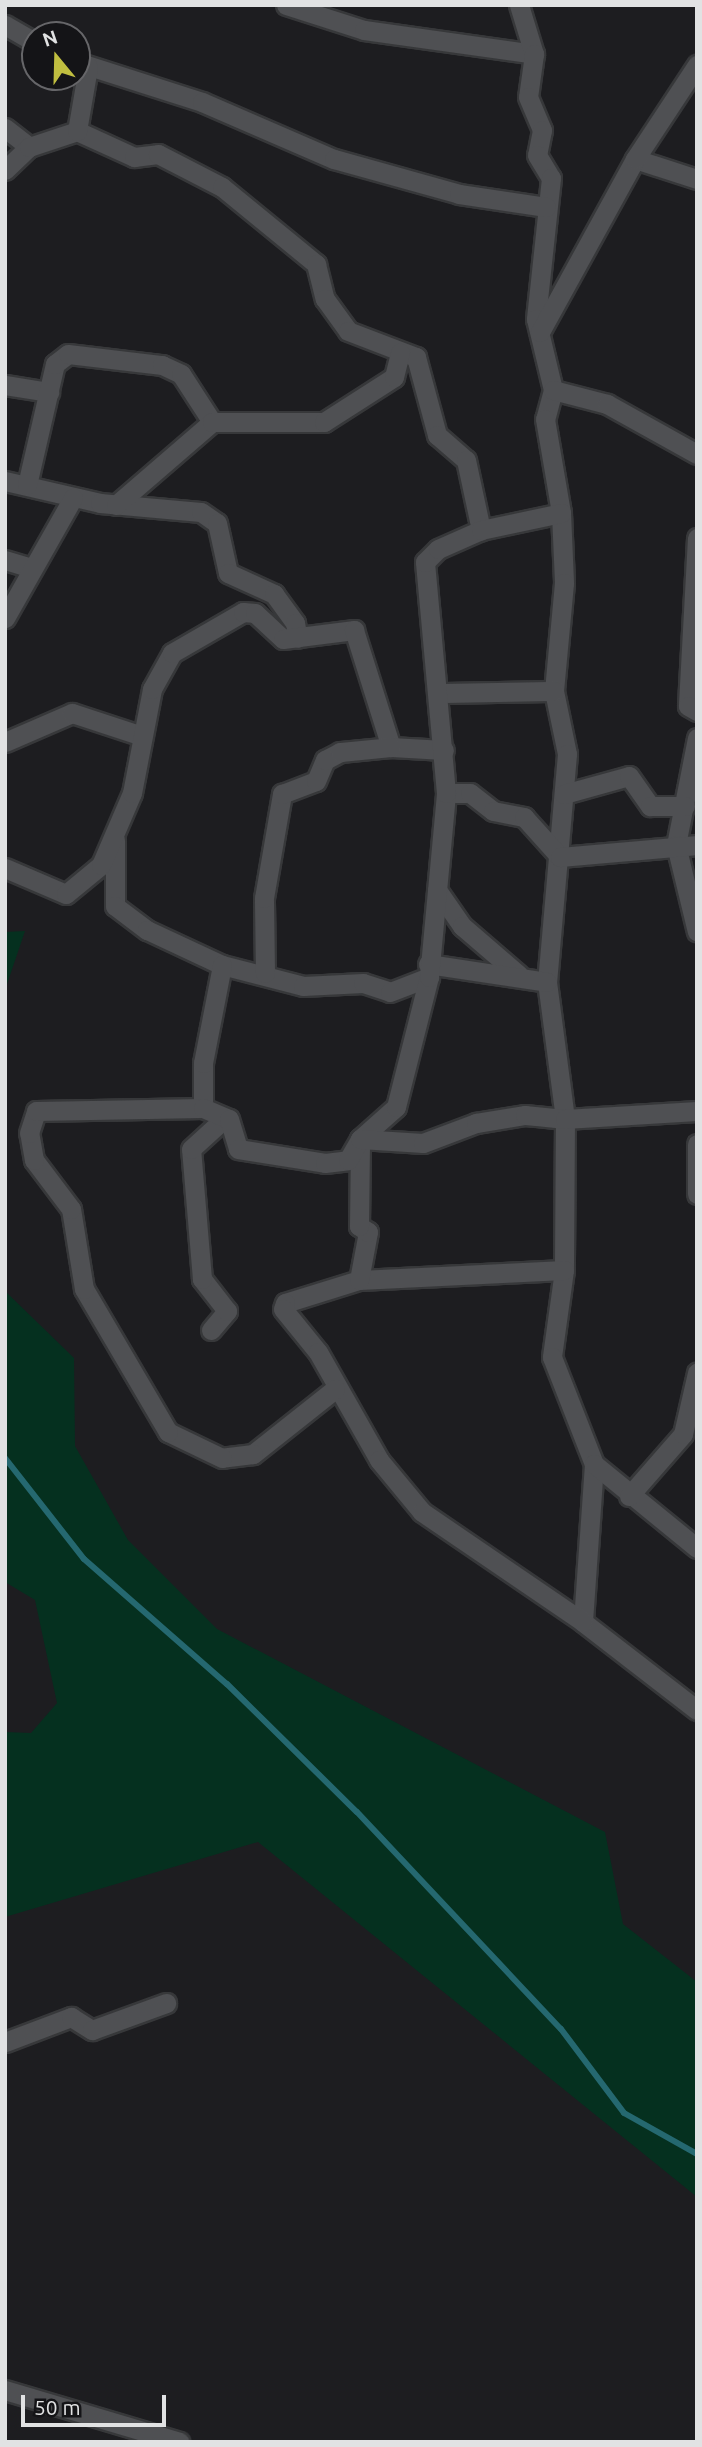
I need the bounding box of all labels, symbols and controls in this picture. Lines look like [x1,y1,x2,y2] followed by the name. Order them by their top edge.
[21,21,91,91] north arrow
[40,25,60,51] text: N
[24,2380,170,2424] scale bar
[34,2395,81,2419] text: 50 m

